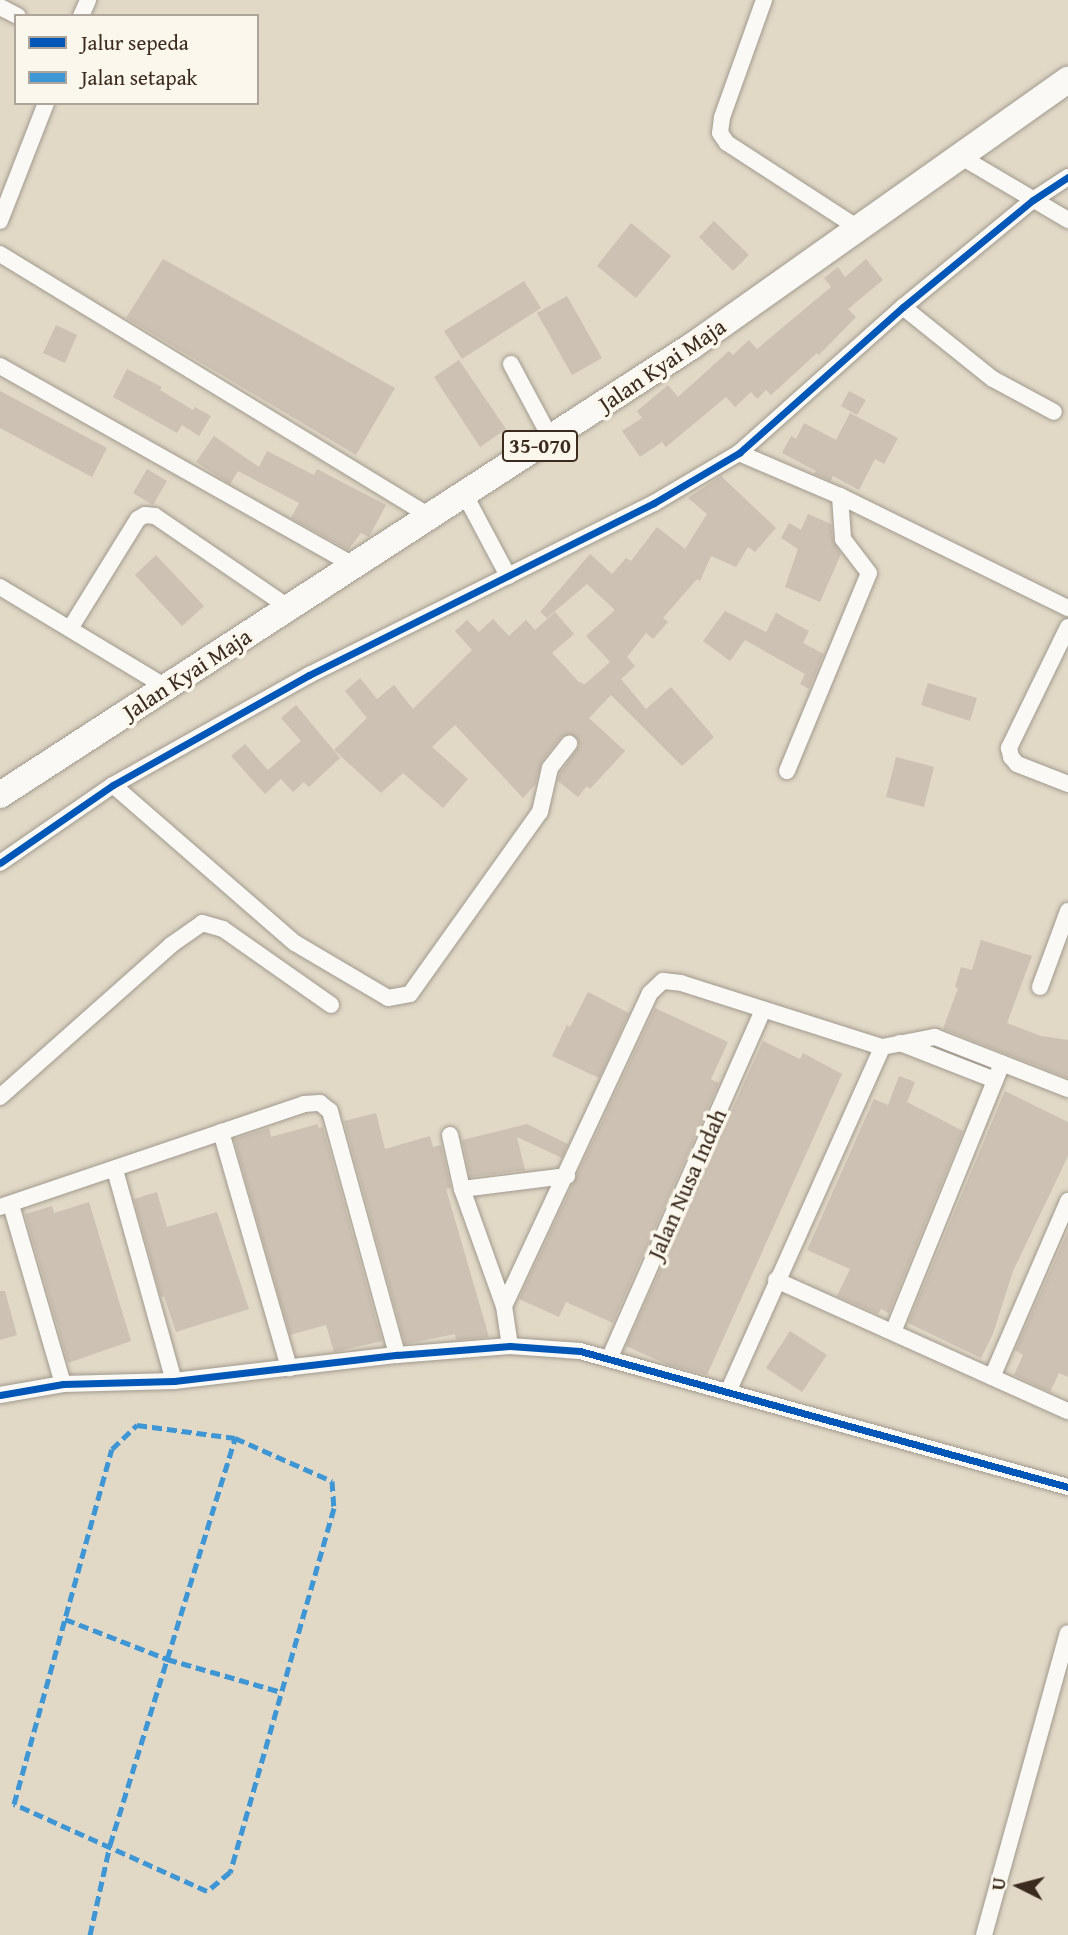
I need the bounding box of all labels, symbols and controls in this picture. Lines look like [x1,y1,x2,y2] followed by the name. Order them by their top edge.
[14,14,259,105] legend
[81,27,189,58] text: Jalur sepeda
[81,62,197,93] text: Jalan setapak
[593,312,731,418] street label: Jalan Kyai Maja
[502,428,578,464] road number: 35-070
[118,622,256,726] street label: Jalan Kyai Maja
[641,1104,733,1264] street label: Jalan Nusa Indah
[984,1851,1054,1921] north arrow
[984,1876,1013,1892] text: U

